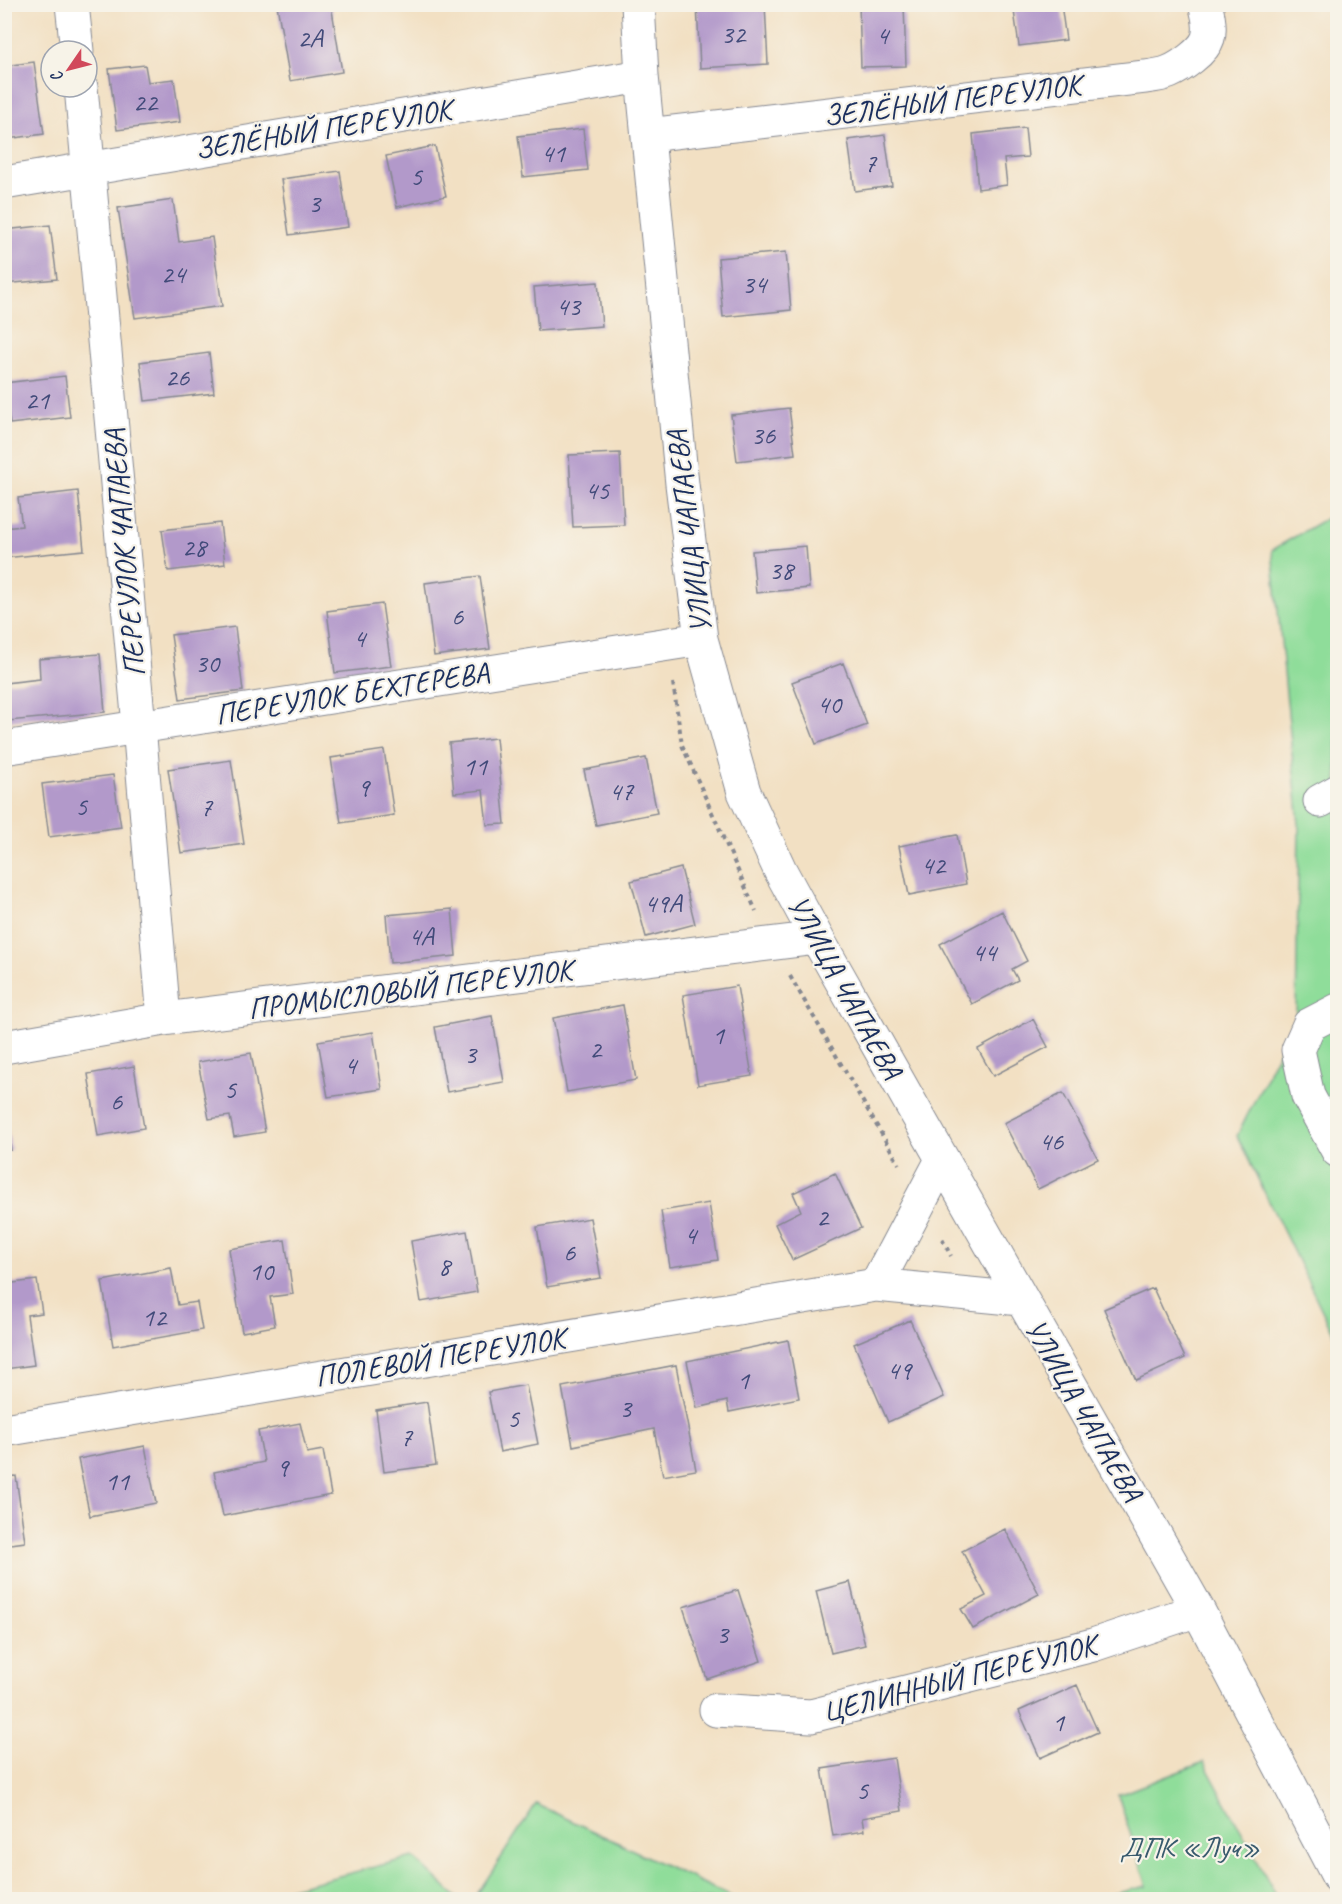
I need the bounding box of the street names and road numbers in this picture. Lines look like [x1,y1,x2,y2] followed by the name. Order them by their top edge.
[821,65,1089,135] street label: ЗЕЛЁНЫЙ ПЕРЕУЛОК
[192,89,460,168] street label: ЗЕЛЁНЫЙ ПЕРЕУЛОК
[94,427,154,678] street label: ПЕРЕУЛОК ЧАПАЕВА
[657,427,720,636] street label: УЛИЦА ЧАПАЕВА
[213,653,492,733] street label: ПЕРЕУЛОК БЕХТЕРЕВА
[779,889,912,1087] street label: УЛИЦА ЧАПАЕВА
[246,950,580,1028] street label: ПРОМЫСЛОВЫЙ ПЕРЕУЛОК
[1017,1312,1152,1509] street label: УЛИЦА ЧАПАЕВА
[312,1318,573,1395] street label: ПОЛЕВОЙ ПЕРЕУЛОК
[818,1624,1106,1730] street label: ЦЕЛИННЫЙ ПЕРЕУЛОК

